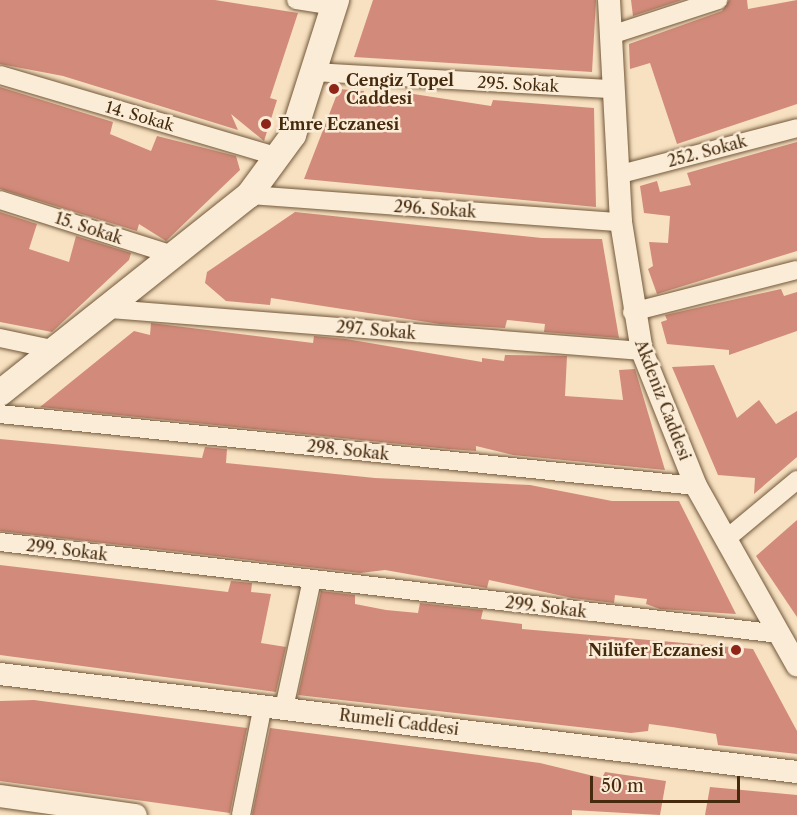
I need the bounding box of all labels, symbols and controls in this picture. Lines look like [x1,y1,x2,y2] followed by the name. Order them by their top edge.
[346,70,454,108] place label: Cengiz Topel Caddesi
[477,72,559,96] street label: 295. Sokak
[327,82,341,96] marker: Cengiz Topel Caddesi
[104,97,176,135] street label: 14. Sokak
[278,114,399,134] place label: Emre Eczanesi
[259,117,273,131] marker: Emre Eczanesi
[665,131,749,171] street label: 252. Sokak
[393,197,477,221] street label: 296. Sokak
[53,208,125,248] street label: 15. Sokak
[335,317,417,343] street label: 297. Sokak
[631,337,695,463] street label: Akdeniz Caddesi
[306,436,390,464] street label: 298. Sokak
[25,535,109,565] street label: 299. Sokak
[504,592,588,622] street label: 299. Sokak
[588,640,724,660] place label: Nilüfer Eczanesi
[729,643,743,657] marker: Nilüfer Eczanesi
[338,705,460,739] street label: Rumeli Caddesi
[593,764,743,802] scale bar
[601,775,644,797] text: 50 m

